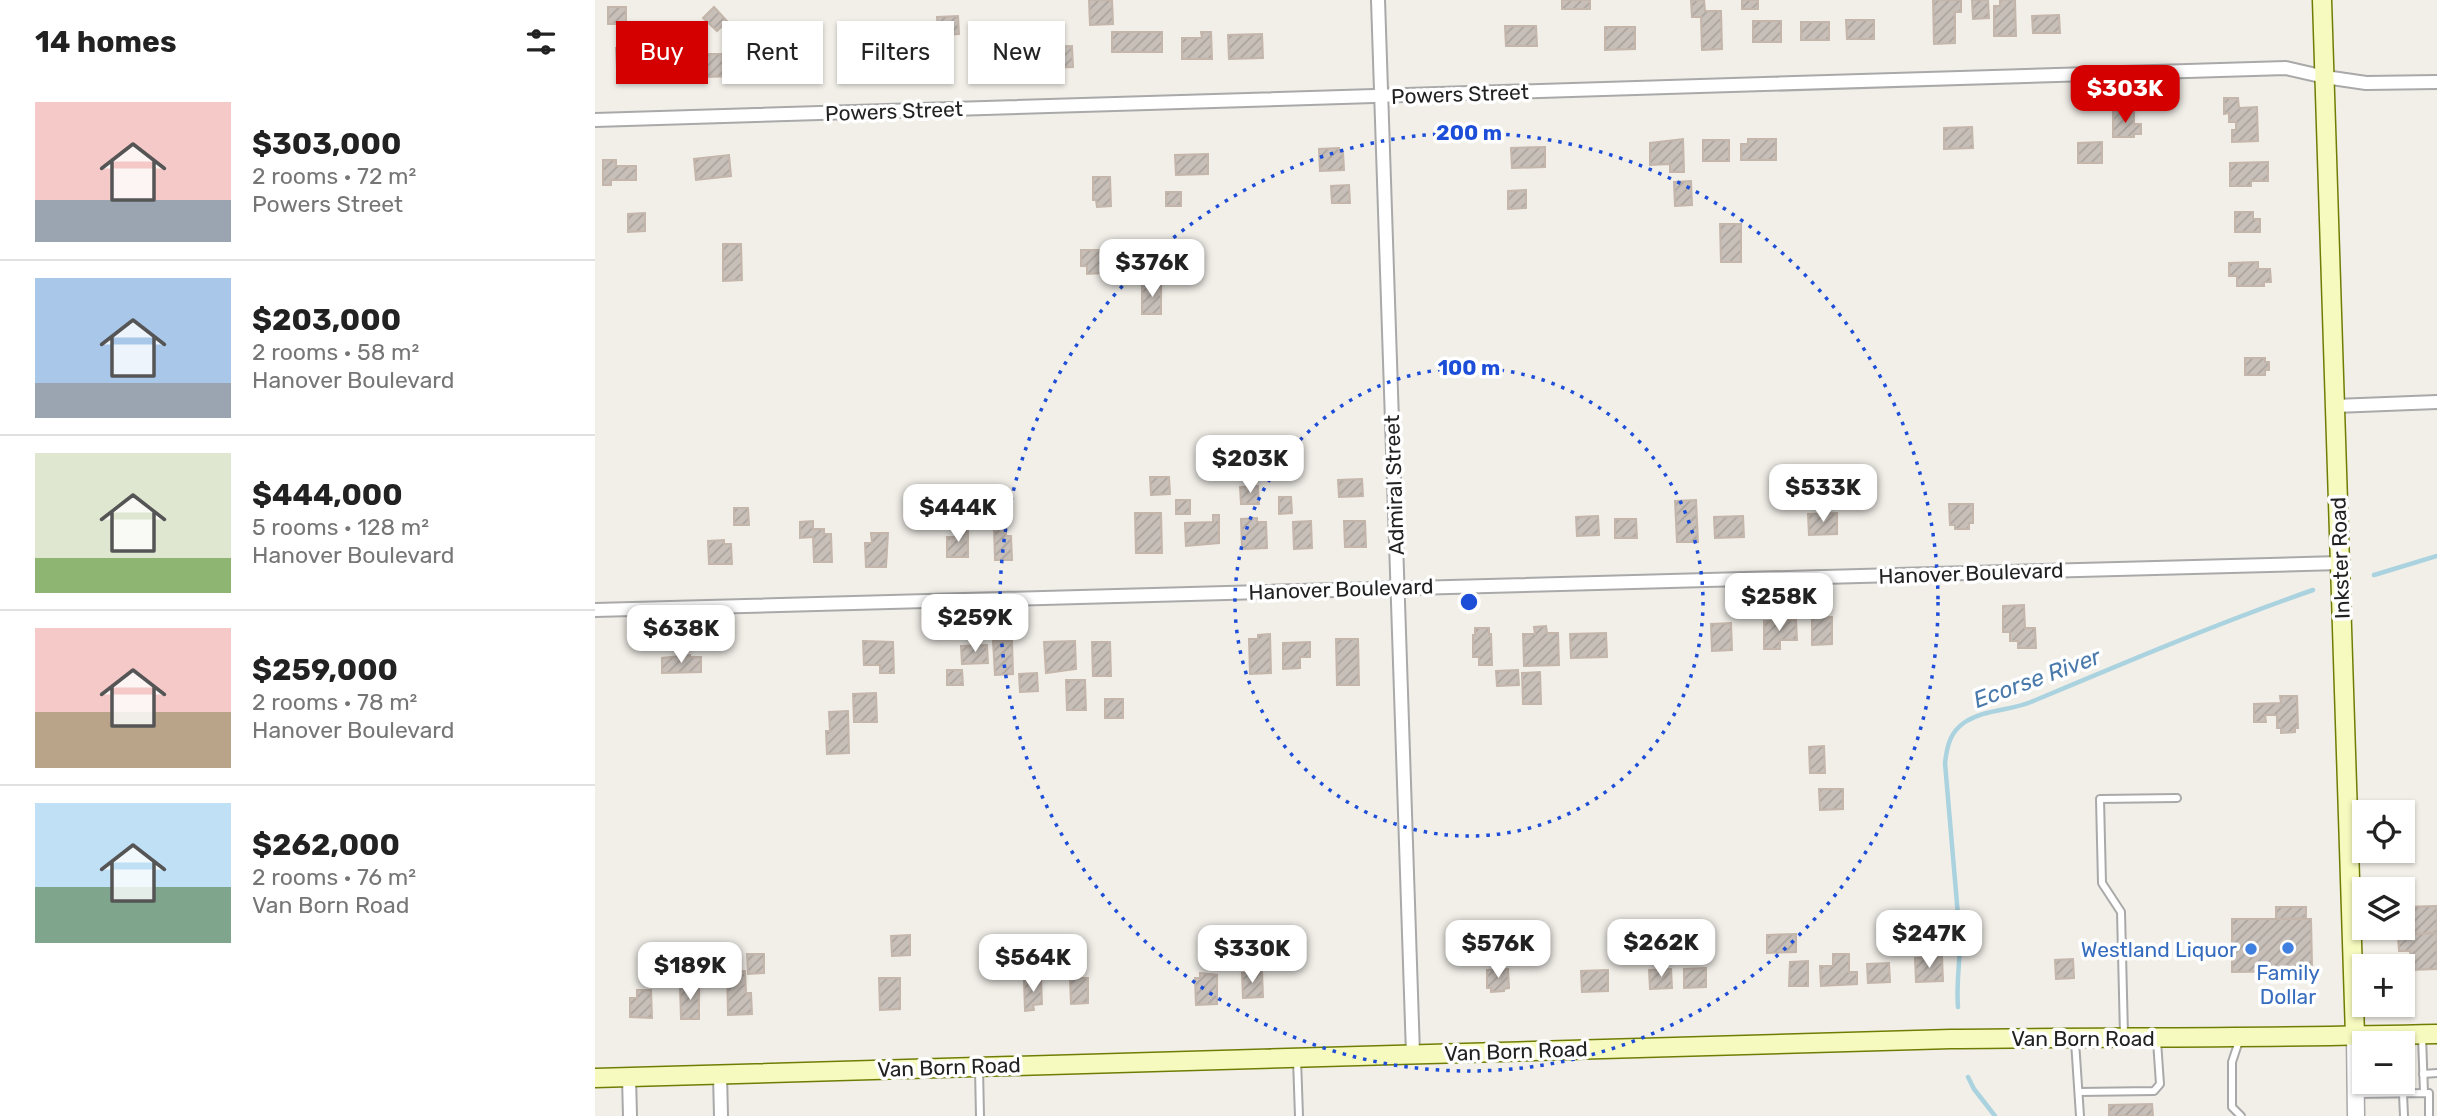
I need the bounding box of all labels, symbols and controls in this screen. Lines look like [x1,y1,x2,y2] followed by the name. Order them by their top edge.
[616,21,708,84] chip: Buy
[722,21,823,84] chip: Rent
[837,21,954,84] chip: Filters
[968,21,1065,84] chip: New
[522,23,560,61] icon: filters
[35,24,177,60] text: 14 homes
[2076,66,2174,125] pin: $303K
[2087,74,2163,102] text: $303K
[1391,79,1529,109] street label: Powers Street
[825,96,963,126] street label: Powers Street
[1436,120,1502,145] text: 200 m
[252,126,401,162] text: $303,000
[91,130,175,214] icon: home
[252,162,416,190] text: 2 rooms · 72 m²
[252,190,403,218] text: Powers Street
[1103,240,1201,299] pin: $376K
[1115,248,1189,276] text: $376K
[252,302,401,338] text: $203,000
[91,306,175,390] icon: home
[252,338,419,366] text: 2 rooms · 58 m²
[1438,355,1500,380] text: 100 m
[252,366,455,394] text: Hanover Boulevard
[1379,414,1409,556] street label: Admiral Street
[1201,435,1299,495] pin: $203K
[1212,444,1288,472] text: $203K
[1774,464,1872,524] pin: $533K
[1785,473,1861,501] text: $533K
[252,477,403,513] text: $444,000
[91,481,175,565] icon: home
[909,484,1007,544] pin: $444K
[919,493,997,521] text: $444K
[2325,497,2355,619] street label: Inkster Road
[252,513,429,541] text: 5 rooms · 128 m²
[252,541,455,569] text: Hanover Boulevard
[1878,557,2064,589] street label: Hanover Boulevard
[1248,573,1434,605] street label: Hanover Boulevard
[1730,574,1828,633] pin: $258K
[1741,582,1817,610] text: $258K
[1457,590,1481,614] centre of rings
[926,594,1024,654] pin: $259K
[937,603,1013,631] text: $259K
[632,606,730,665] pin: $638K
[643,614,719,642] text: $638K
[1970,642,2106,714] water label: Ecorse River
[252,652,398,688] text: $259,000
[91,656,175,740] icon: home
[252,688,417,716] text: 2 rooms · 78 m²
[252,716,455,744] text: Hanover Boulevard
[2352,800,2415,1094] map controls
[2352,800,2415,863] button: locate
[252,827,400,863] text: $262,000
[91,831,175,915] icon: home
[252,863,416,891] text: 2 rooms · 76 m²
[2352,877,2415,940] button: layers
[252,891,409,919] text: Van Born Road
[1880,911,1978,970] pin: $247K
[1892,919,1966,947] text: $247K
[1449,920,1547,980] pin: $576K
[1612,920,1710,979] pin: $262K
[1203,926,1301,985] pin: $330K
[1623,928,1699,956] text: $262K
[1461,929,1535,957] text: $576K
[984,934,1082,994] pin: $564K
[1214,934,1290,962] text: $330K
[2081,937,2237,962] place label: Westland Liquor
[2280,940,2296,956] marker: Family Dollar
[2243,941,2259,957] marker: Westland Liquor
[641,942,739,1002] pin: $189K
[995,943,1071,971] text: $564K
[654,951,726,979] text: $189K
[2352,954,2415,1017] button: +
[2256,960,2320,1009] place label: Family Dollar
[2011,1026,2155,1051] street label: Van Born Road
[2352,1031,2415,1094] button: −
[1444,1036,1588,1066] street label: Van Born Road
[877,1052,1021,1082] street label: Van Born Road

